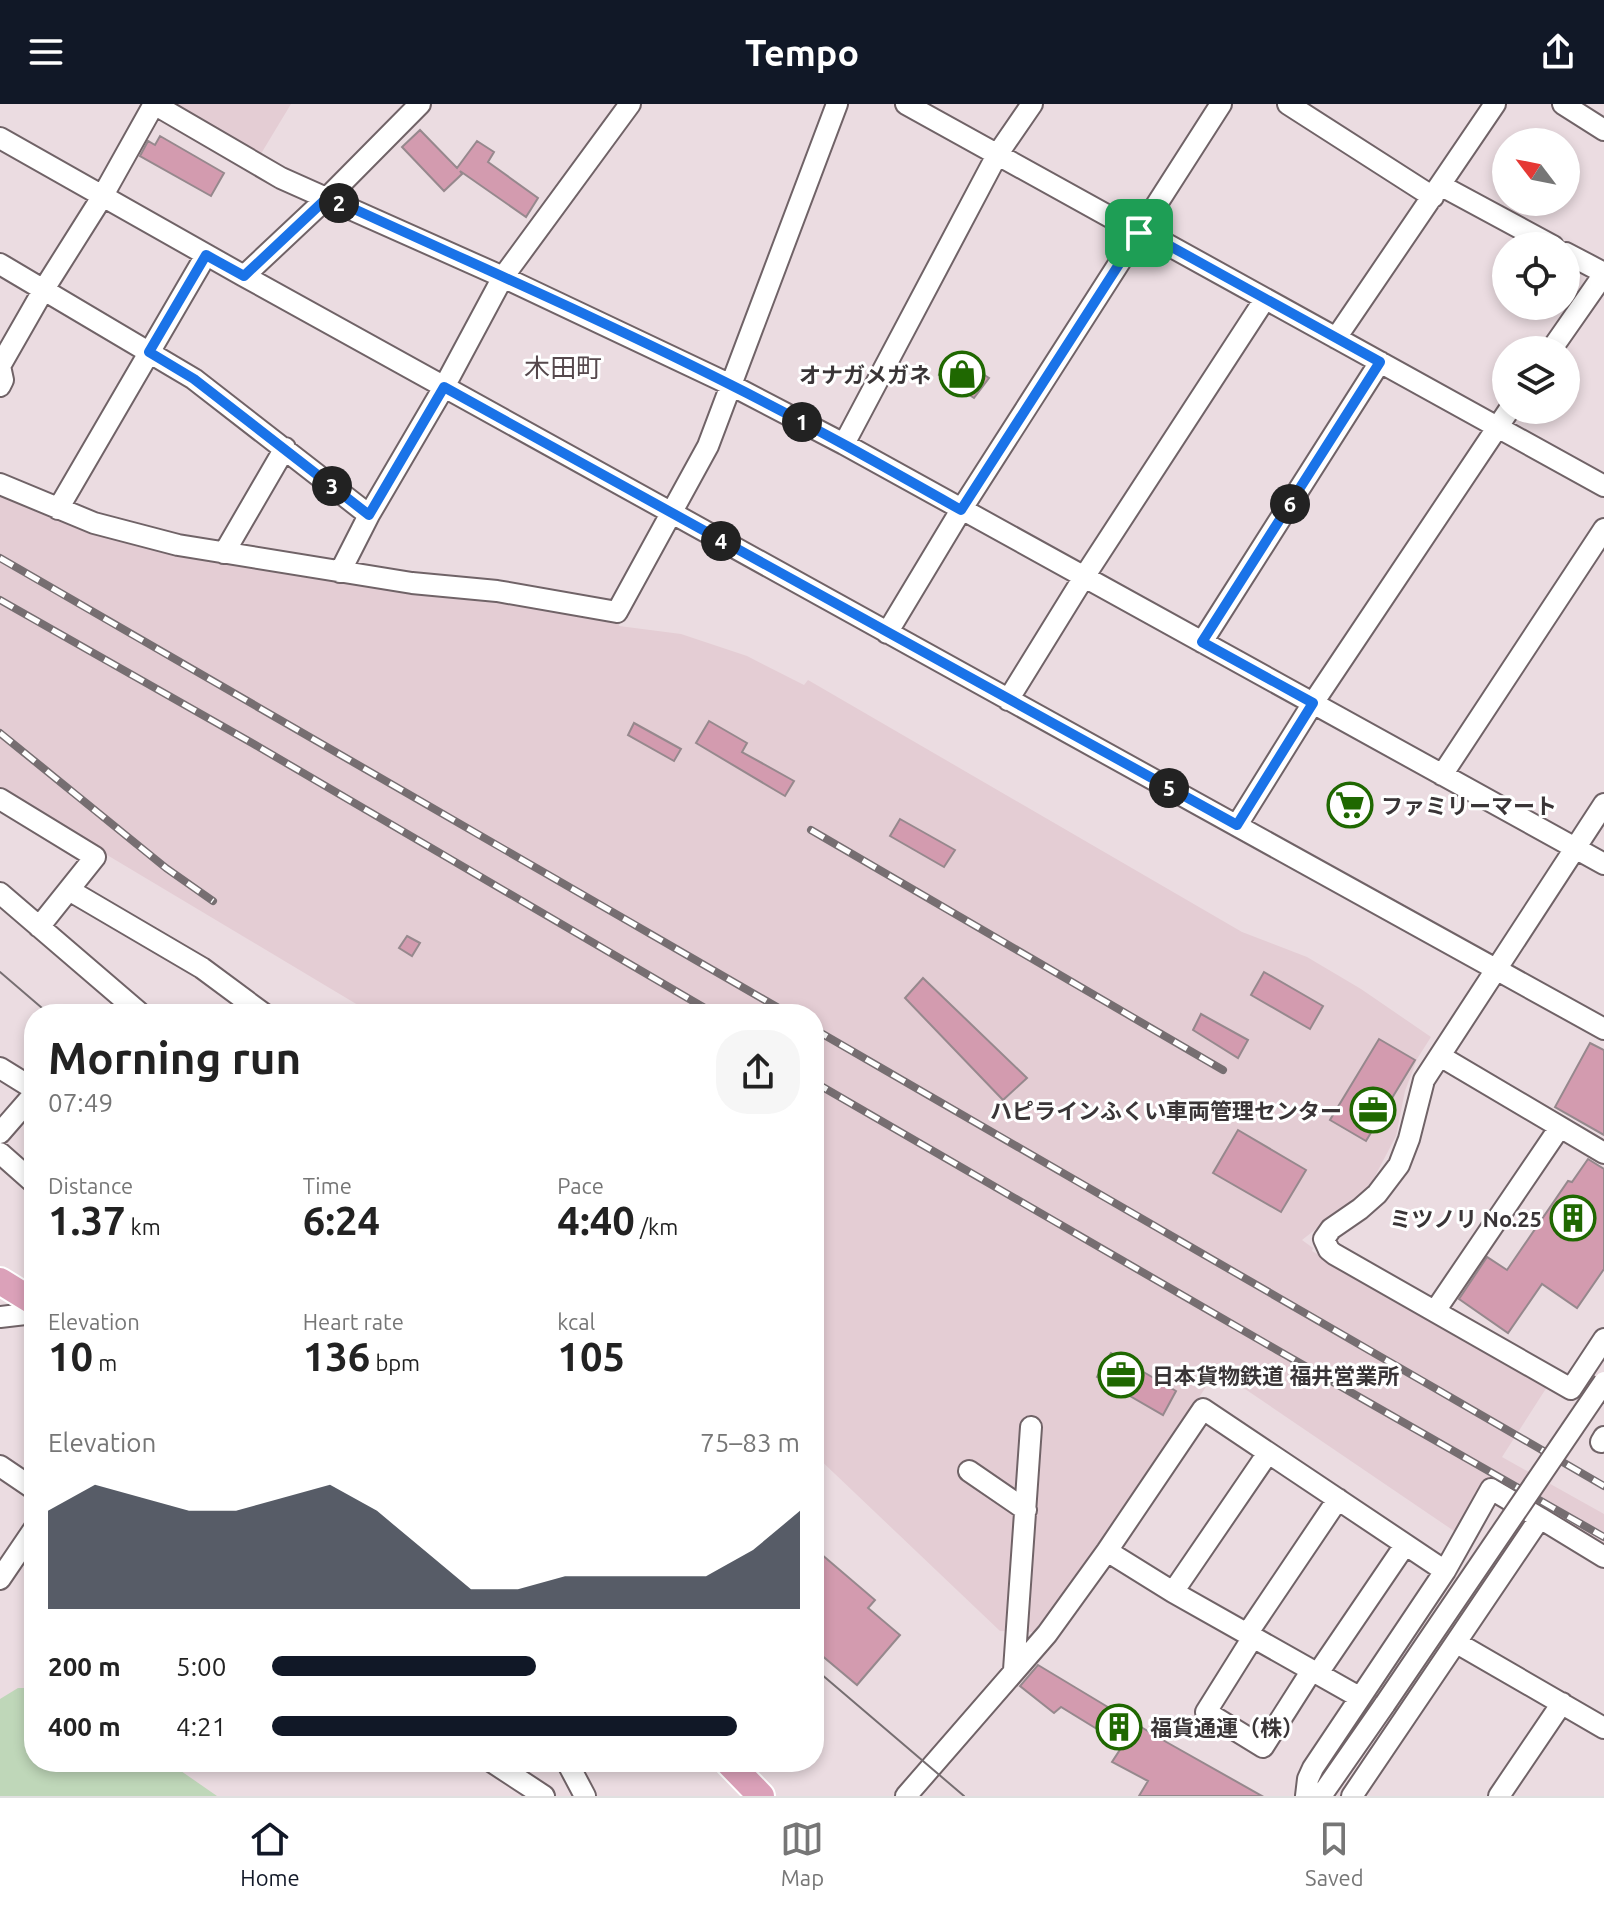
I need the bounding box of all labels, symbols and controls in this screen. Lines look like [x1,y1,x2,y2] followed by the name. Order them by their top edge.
[24,30,68,74] icon: menu
[1536,30,1580,74] icon: share
[745,32,859,73] text: Tempo
[1492,128,1580,216] north arrow
[1492,128,1580,424] map controls
[319,183,359,223] pin: 2
[333,190,345,215] text: 2
[1105,199,1173,267] pin
[1117,211,1161,255] icon: arrive
[1492,232,1580,320] button: locate
[1492,336,1580,424] button: layers
[938,350,986,398] shop icon: オナガメガネ
[524,353,602,382] district label: 木田町
[799,362,931,387] place label: オナガメガネ
[782,402,822,442] pin: 1
[796,409,808,434] text: 1
[312,466,352,506] pin: 3
[326,473,338,498] text: 3
[1270,484,1310,524] pin: 6
[1284,491,1296,516] text: 6
[701,521,741,561] pin: 4
[715,528,727,553] text: 4
[1149,768,1189,808] pin: 5
[1163,775,1175,800] text: 5
[1326,781,1374,829] supermarket icon: ファミリーマート
[1381,793,1557,818] place label: ファミリーマート
[716,1030,800,1114] button: share
[48,1033,301,1082] text: Morning run
[1349,1086,1397,1134] office icon: ハピラインふくい車両管理センター
[48,1088,113,1117] text: 07:49
[990,1098,1342,1123] place label: ハピラインふくい車両管理センター
[48,1173,133,1198] text: Distance
[303,1173,352,1198] text: Time
[557,1173,604,1198] text: Pace
[1549,1194,1597,1242] building icon: ミツノリ No.25
[48,1198,126,1243] text: 1.37
[303,1198,380,1243] text: 6:24
[557,1198,635,1243] text: 4:40
[1389,1206,1542,1231] place label: ミツノリ No.25
[126,1214,161,1239] text: km
[635,1214,678,1239] text: /km
[48,1309,140,1334] text: Elevation
[303,1309,404,1334] text: Heart rate
[557,1309,595,1334] text: kcal
[48,1334,93,1379] text: 10
[303,1334,370,1379] text: 136
[557,1334,625,1379] text: 105
[93,1350,117,1375] text: m
[370,1350,420,1375] text: bpm
[1097,1351,1145,1399] office icon: 日本貨物鉄道 福井営業所
[1152,1363,1399,1388] place label: 日本貨物鉄道 福井営業所
[48,1428,156,1457] text: Elevation
[700,1428,800,1457] text: 75–83 m
[48,1652,121,1681] text: 200 m
[176,1652,226,1681] text: 5:00
[1095,1703,1143,1751] building icon: 福貨通運（株）
[48,1712,121,1741] text: 400 m
[176,1712,226,1741] text: 4:21
[1150,1715,1304,1740] place label: 福貨通運（株）
[240,1817,300,1890] tab: Home
[780,1817,824,1890] tab: Map
[1305,1817,1364,1890] tab: Saved

